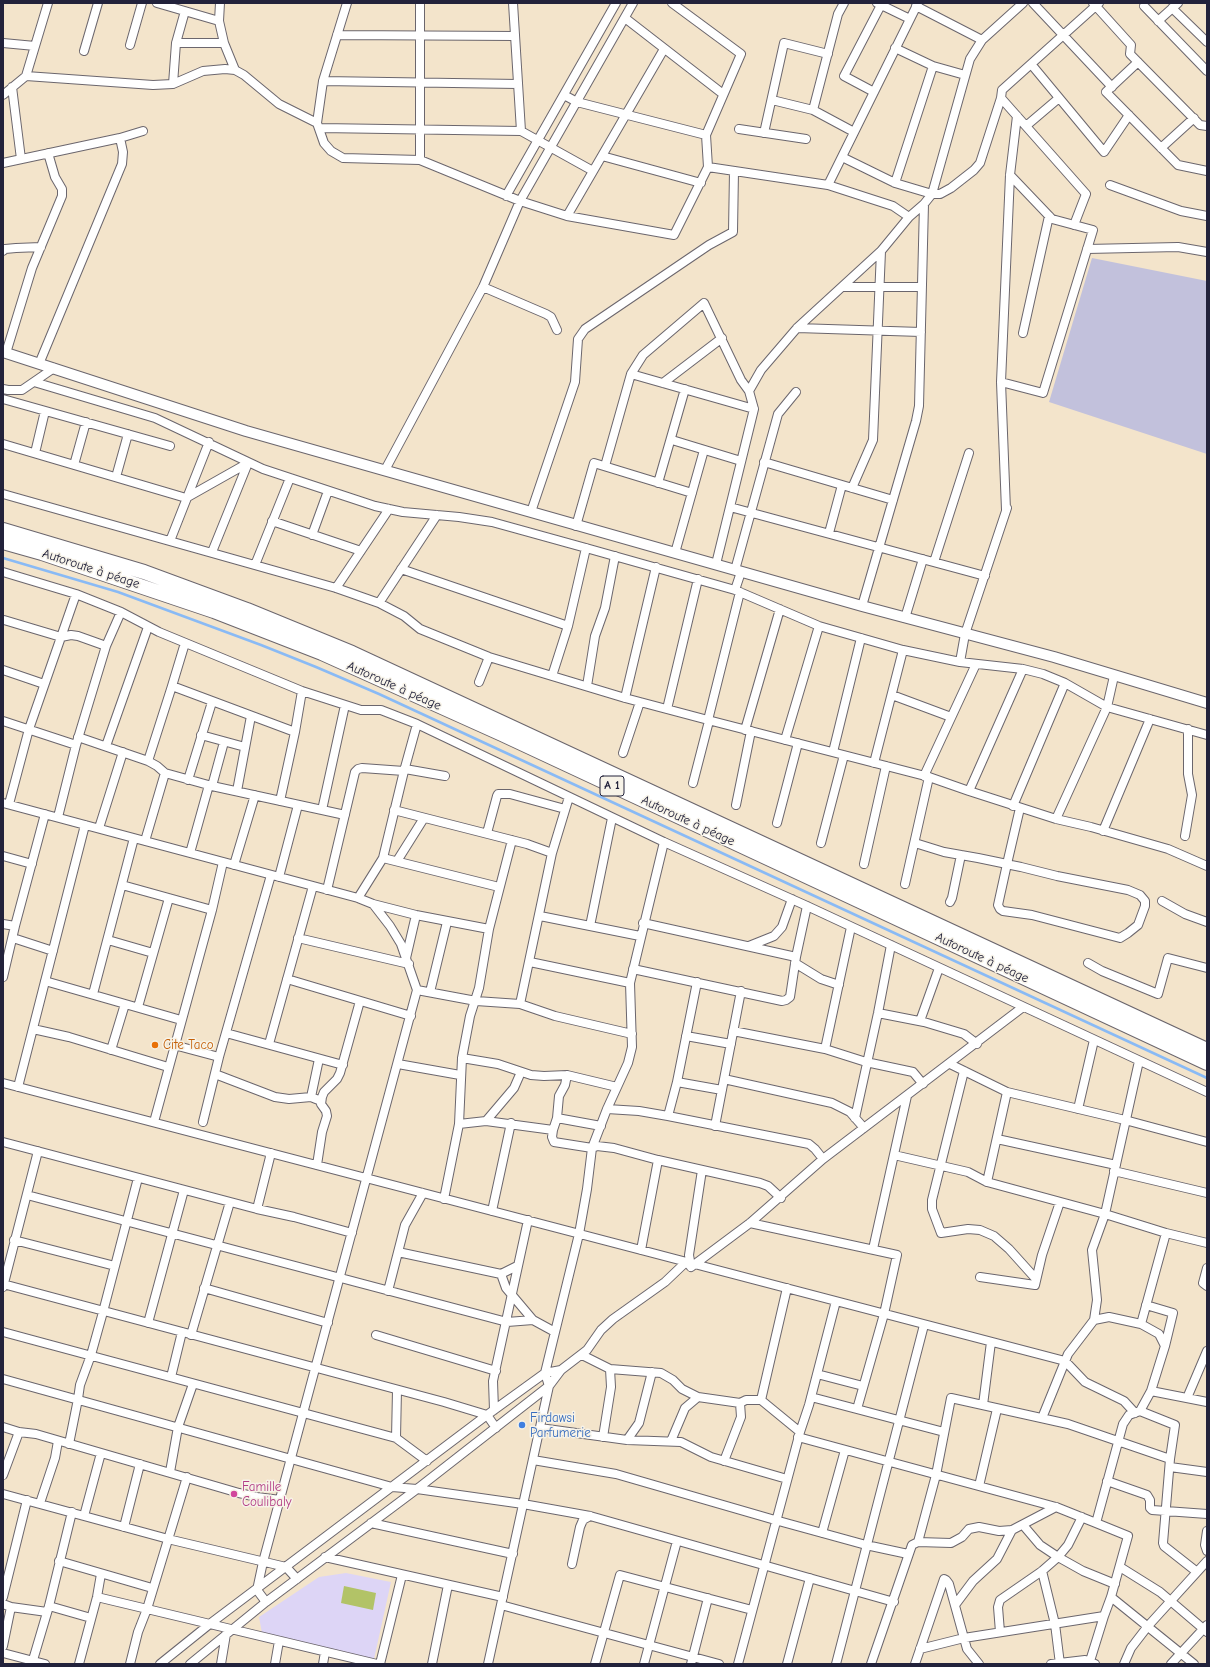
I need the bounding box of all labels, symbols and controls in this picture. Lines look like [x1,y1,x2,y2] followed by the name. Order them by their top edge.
[40,546,142,592] street label: Autoroute à péage
[344,658,444,714] street label: Autoroute à péage
[600,776,624,796] road number: A 1
[639,792,737,850] street label: Autoroute à péage
[933,929,1031,987] street label: Autoroute à péage
[163,1037,214,1053] place label: Cite Taco
[150,1040,160,1050] marker: Cite Taco
[530,1410,591,1441] place label: Firdawsi Parfumerie
[517,1420,527,1430] marker: Firdawsi Parfumerie
[242,1479,292,1510] place label: Famille Coulibaly
[229,1489,239,1499] marker: Famille Coulibaly

